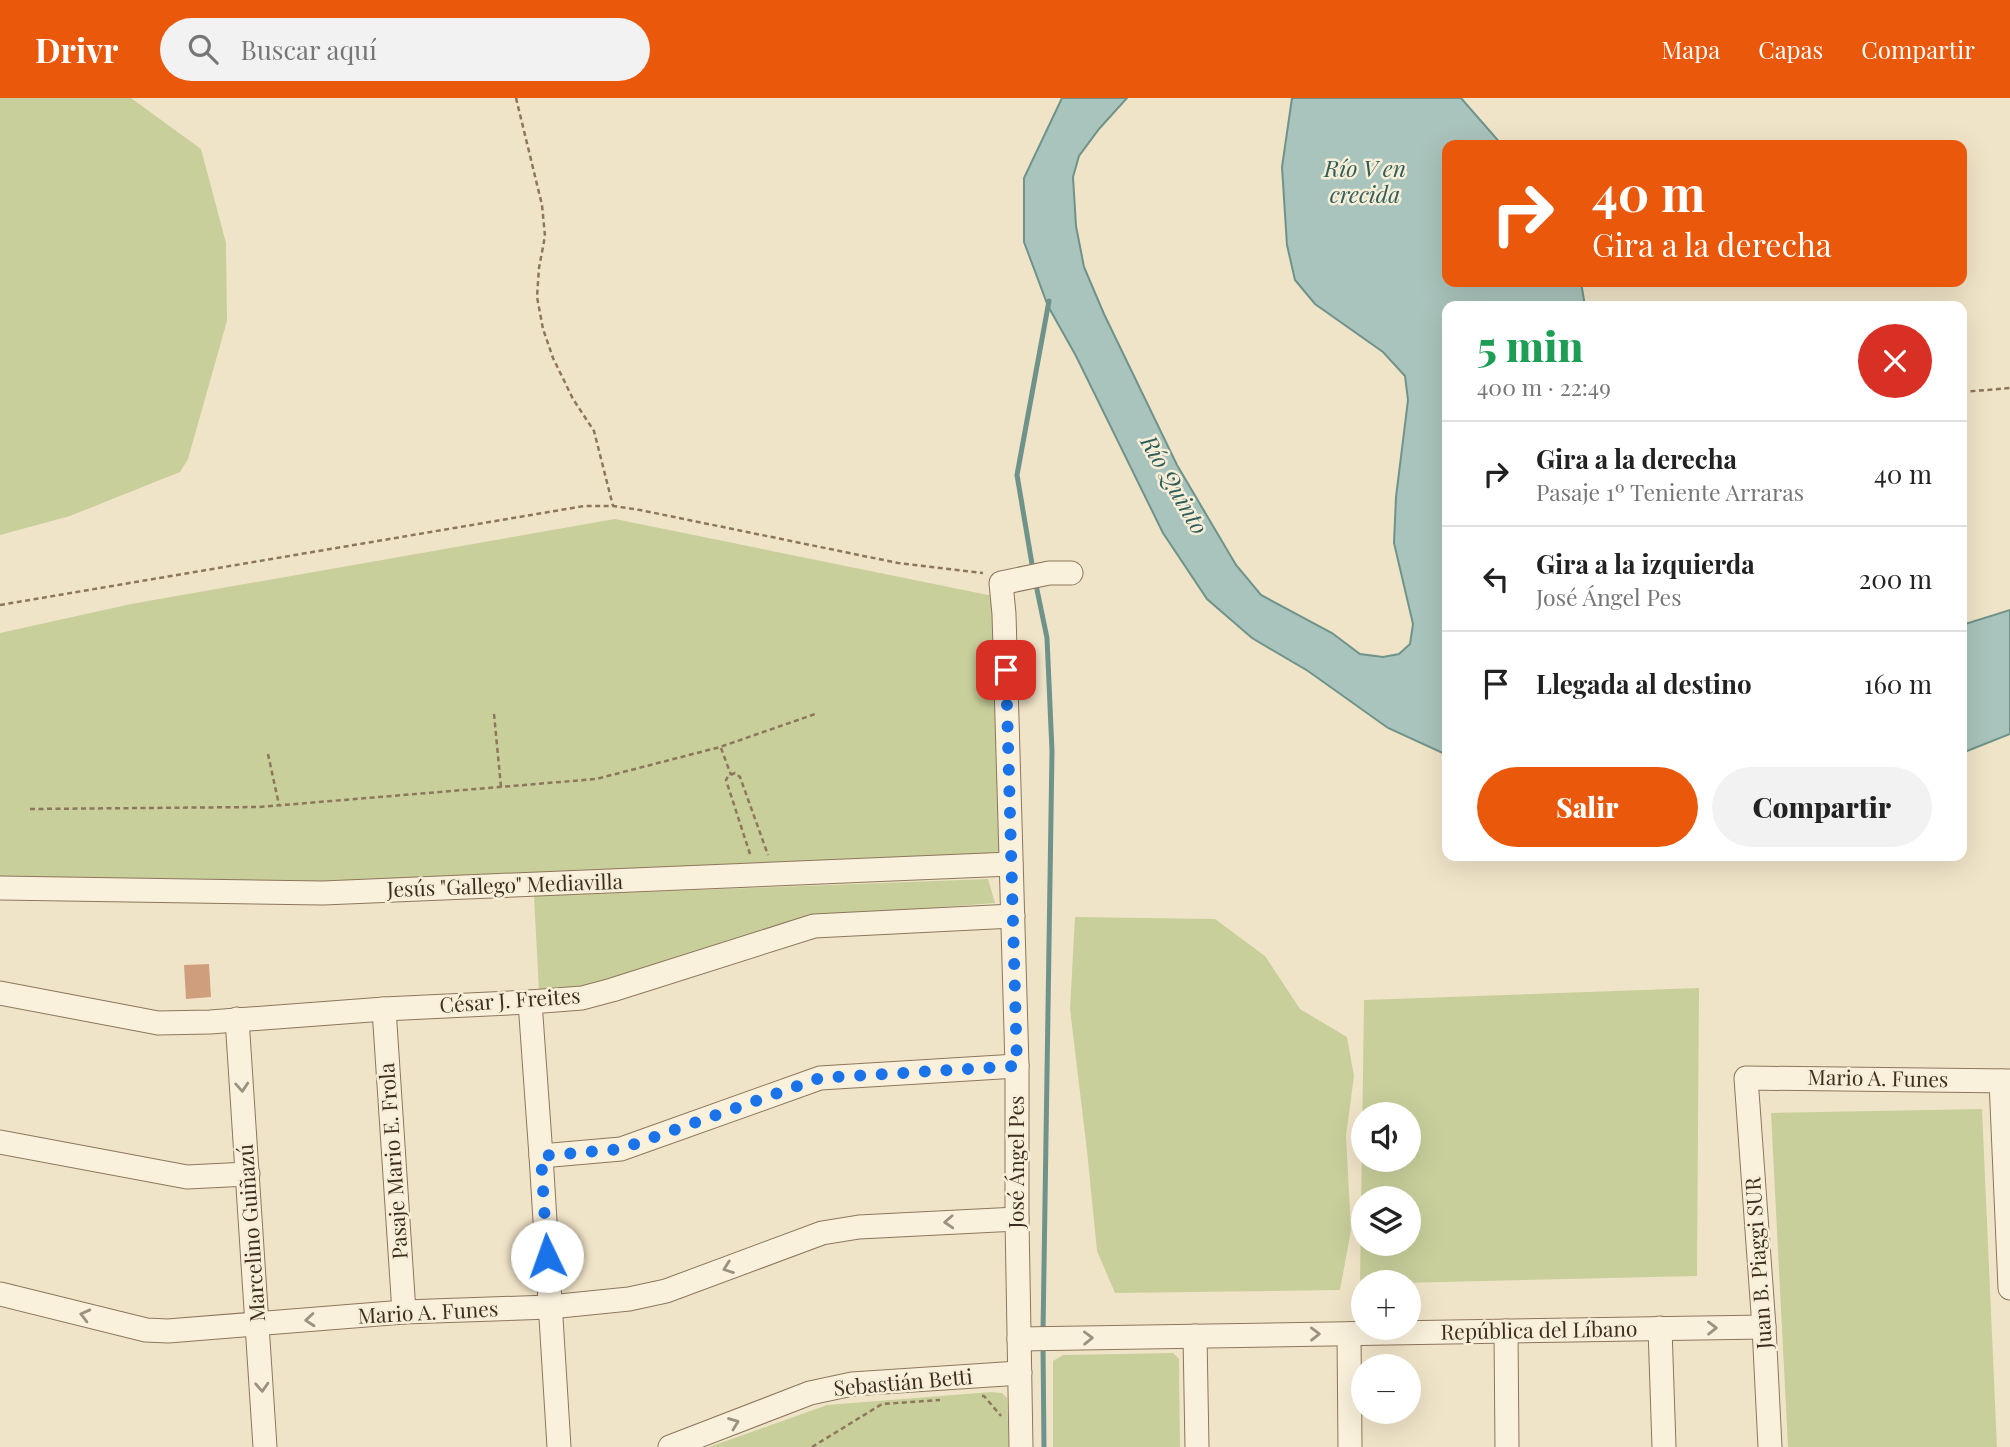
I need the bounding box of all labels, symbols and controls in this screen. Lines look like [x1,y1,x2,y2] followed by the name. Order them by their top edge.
[160,18,650,81] search box
[35,27,118,71] text: Drivr
[184,30,222,68] icon: search
[240,32,377,67] text: Buscar aquí
[1662,33,1720,65] text: Mapa
[1758,33,1823,65] text: Capas
[1861,33,1975,65] text: Compartir
[1323,152,1406,209] water label: Río V en crecida
[1592,159,1705,224] text: 40 m
[1477,168,1568,259] icon: right
[1592,222,1832,265] text: Gira a la derecha
[1477,317,1584,373] text: 5 min
[1858,324,1932,398] button: close
[1477,371,1611,402] text: 400 m · 22:49
[1134,428,1216,539] water label: Río Quinto
[1536,441,1737,476] text: Gira a la derecha
[1477,455,1515,493] icon: right
[1874,456,1932,491] text: 40 m
[1536,476,1804,507] text: Pasaje 1º Teniente Arraras
[1536,546,1755,581] text: Gira a la izquierda
[1477,560,1515,598] icon: left
[1859,561,1932,596] text: 200 m
[1536,581,1682,612] text: José Ángel Pes
[976,640,1036,700] pin
[987,651,1025,689] icon: arrive
[1477,665,1515,703] icon: arrive
[1536,666,1752,701] text: Llegada al destino
[1864,666,1932,701] text: 160 m
[1477,767,1698,847] button: Salir
[1712,767,1932,847] button: Compartir
[385,866,624,902] street label: Jesús "Gallego" Mediavilla
[438,980,581,1018] street label: César J. Freites
[371,1062,413,1260] street label: Pasaje Mario E. Frola
[1807,1062,1949,1092] street label: Mario A. Funes
[234,1082,249,1093] one-way arrow
[1001,1096,1029,1229] street label: José Ángel Pes
[1351,1102,1421,1424] map controls
[1351,1102,1421,1172] button: sound
[230,1143,270,1323] street label: Marcelino Guiñazú
[1737,1176,1777,1351] street label: Juan B. Piaggi SUR
[1351,1186,1421,1256] button: layers
[943,1215,954,1230] one-way arrow
[510,1219,584,1293] position arrow
[722,1260,734,1274] one-way arrow
[1351,1270,1421,1340] button: +
[357,1293,499,1329] street label: Mario A. Funes
[79,1309,91,1323] one-way arrow
[305,1312,316,1327] one-way arrow
[1440,1313,1638,1345] street label: República del Líbano
[1707,1320,1718,1336] one-way arrow
[1310,1327,1321,1342] one-way arrow
[1082,1331,1093,1346] one-way arrow
[1351,1354,1421,1424] button: −
[832,1361,973,1401] street label: Sebastián Betti
[254,1382,269,1393] one-way arrow
[727,1417,739,1431] one-way arrow

